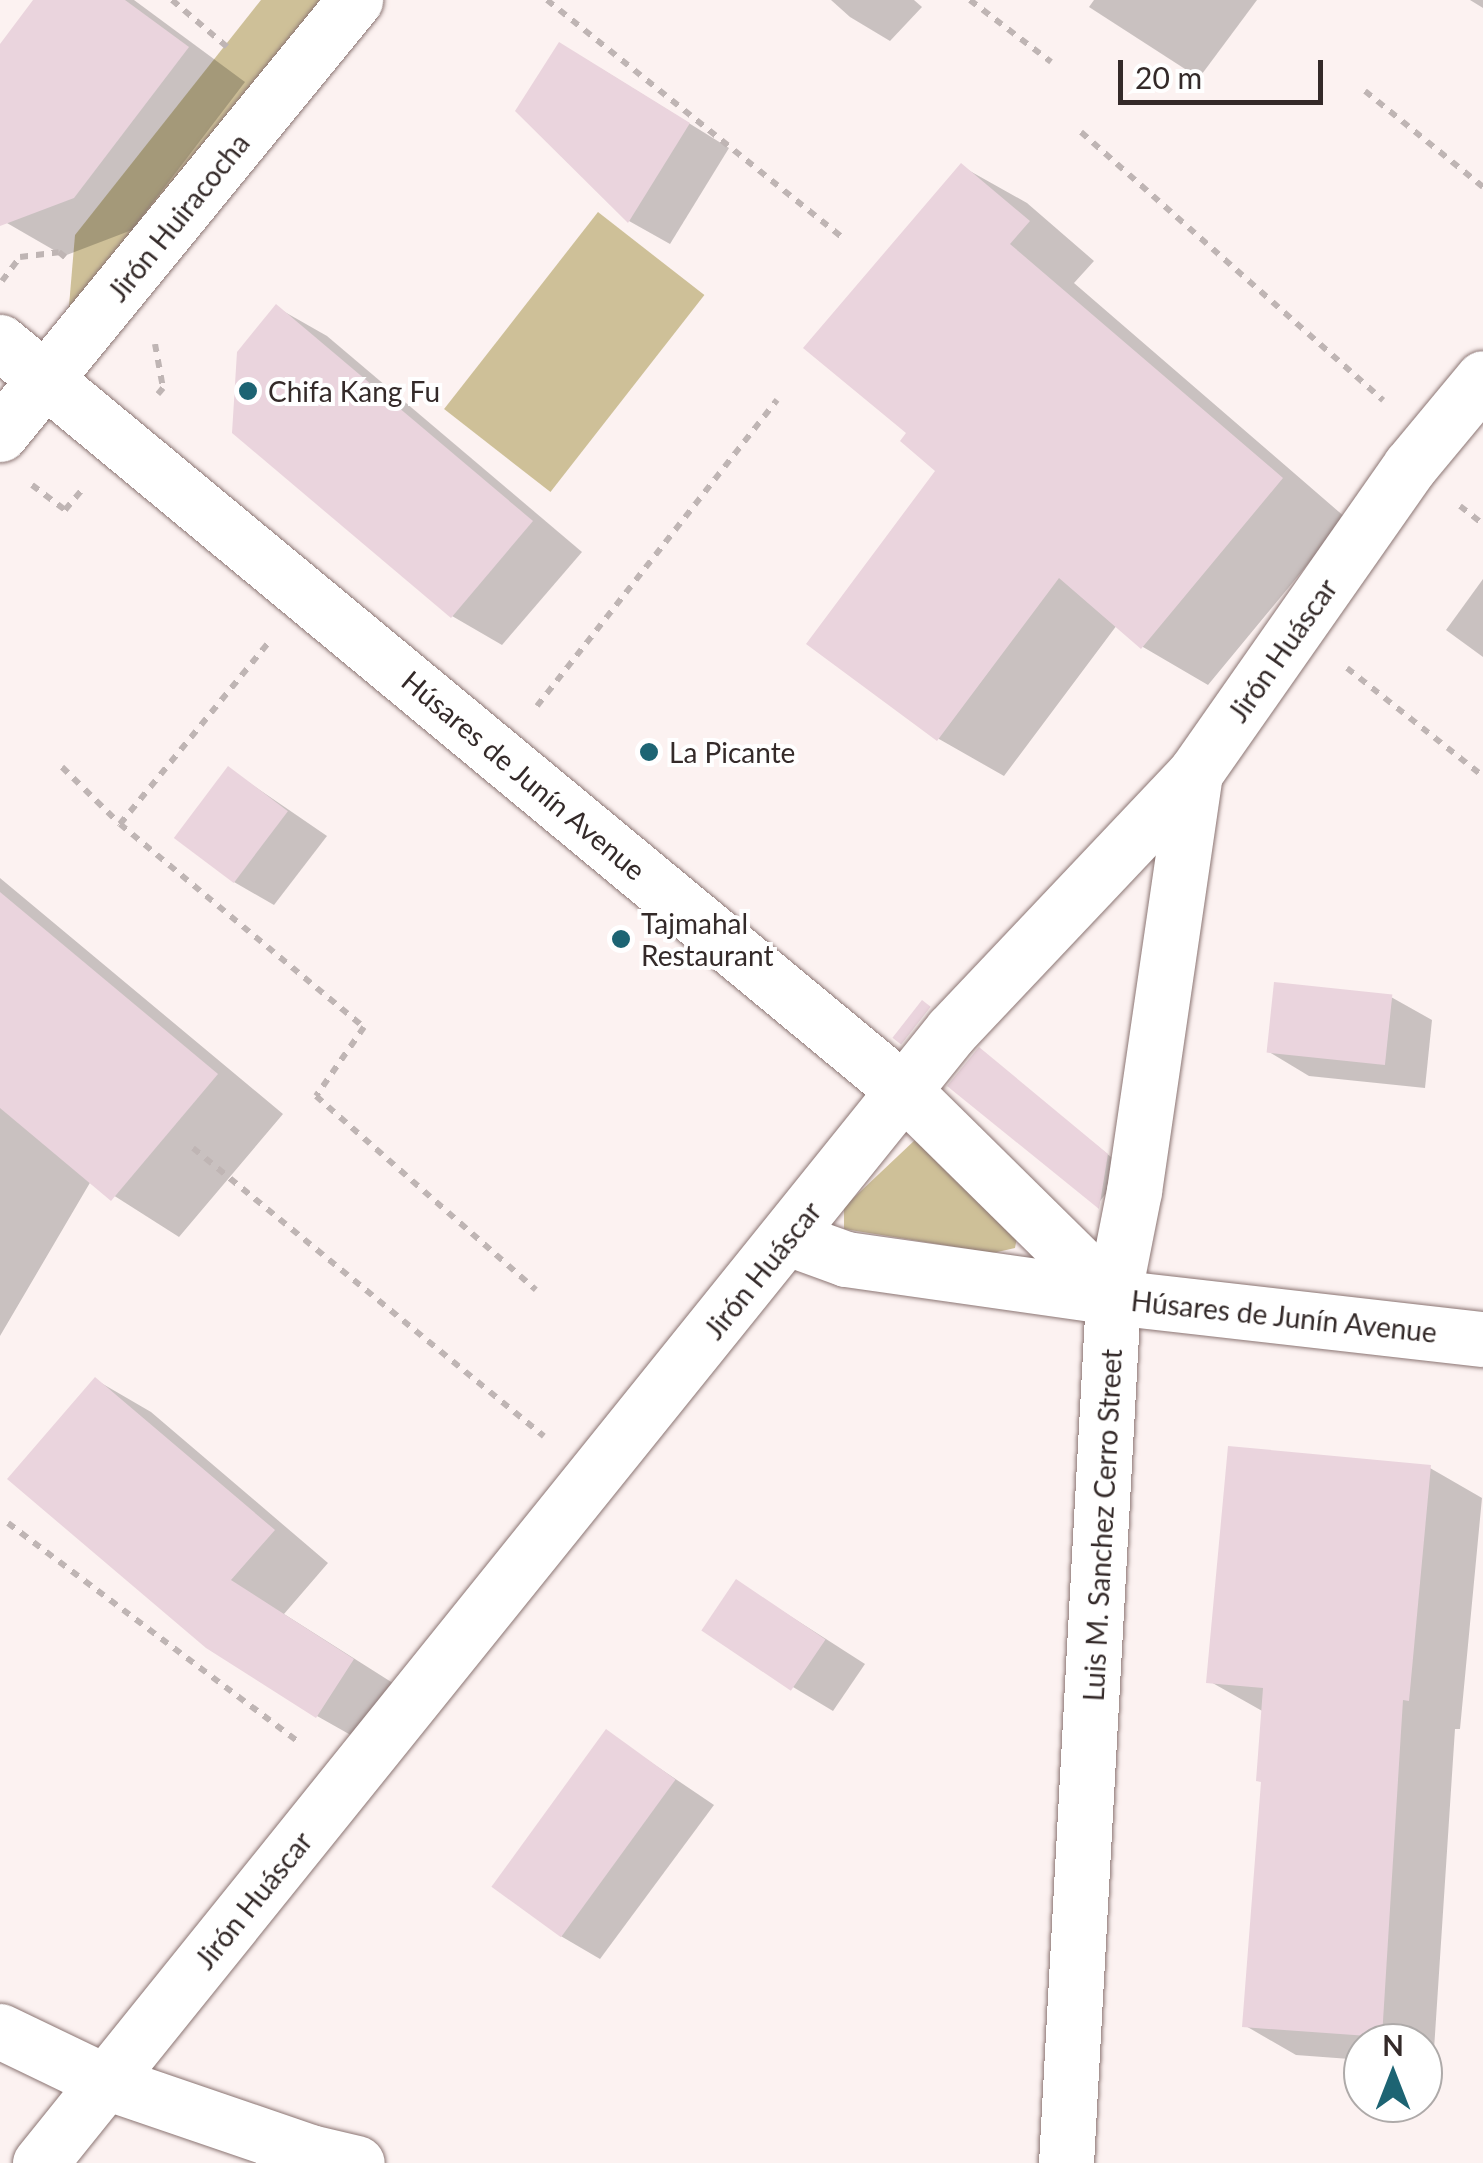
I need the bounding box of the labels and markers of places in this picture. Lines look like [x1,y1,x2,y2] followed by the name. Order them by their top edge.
[268,374,440,408] place label: Chifa Kang Fu
[237,380,259,402] marker: Chifa Kang Fu
[669,735,795,769] place label: La Picante
[638,741,660,763] marker: La Picante
[641,906,773,972] place label: Tajmahal Restaurant
[610,928,632,950] marker: Tajmahal Restaurant

